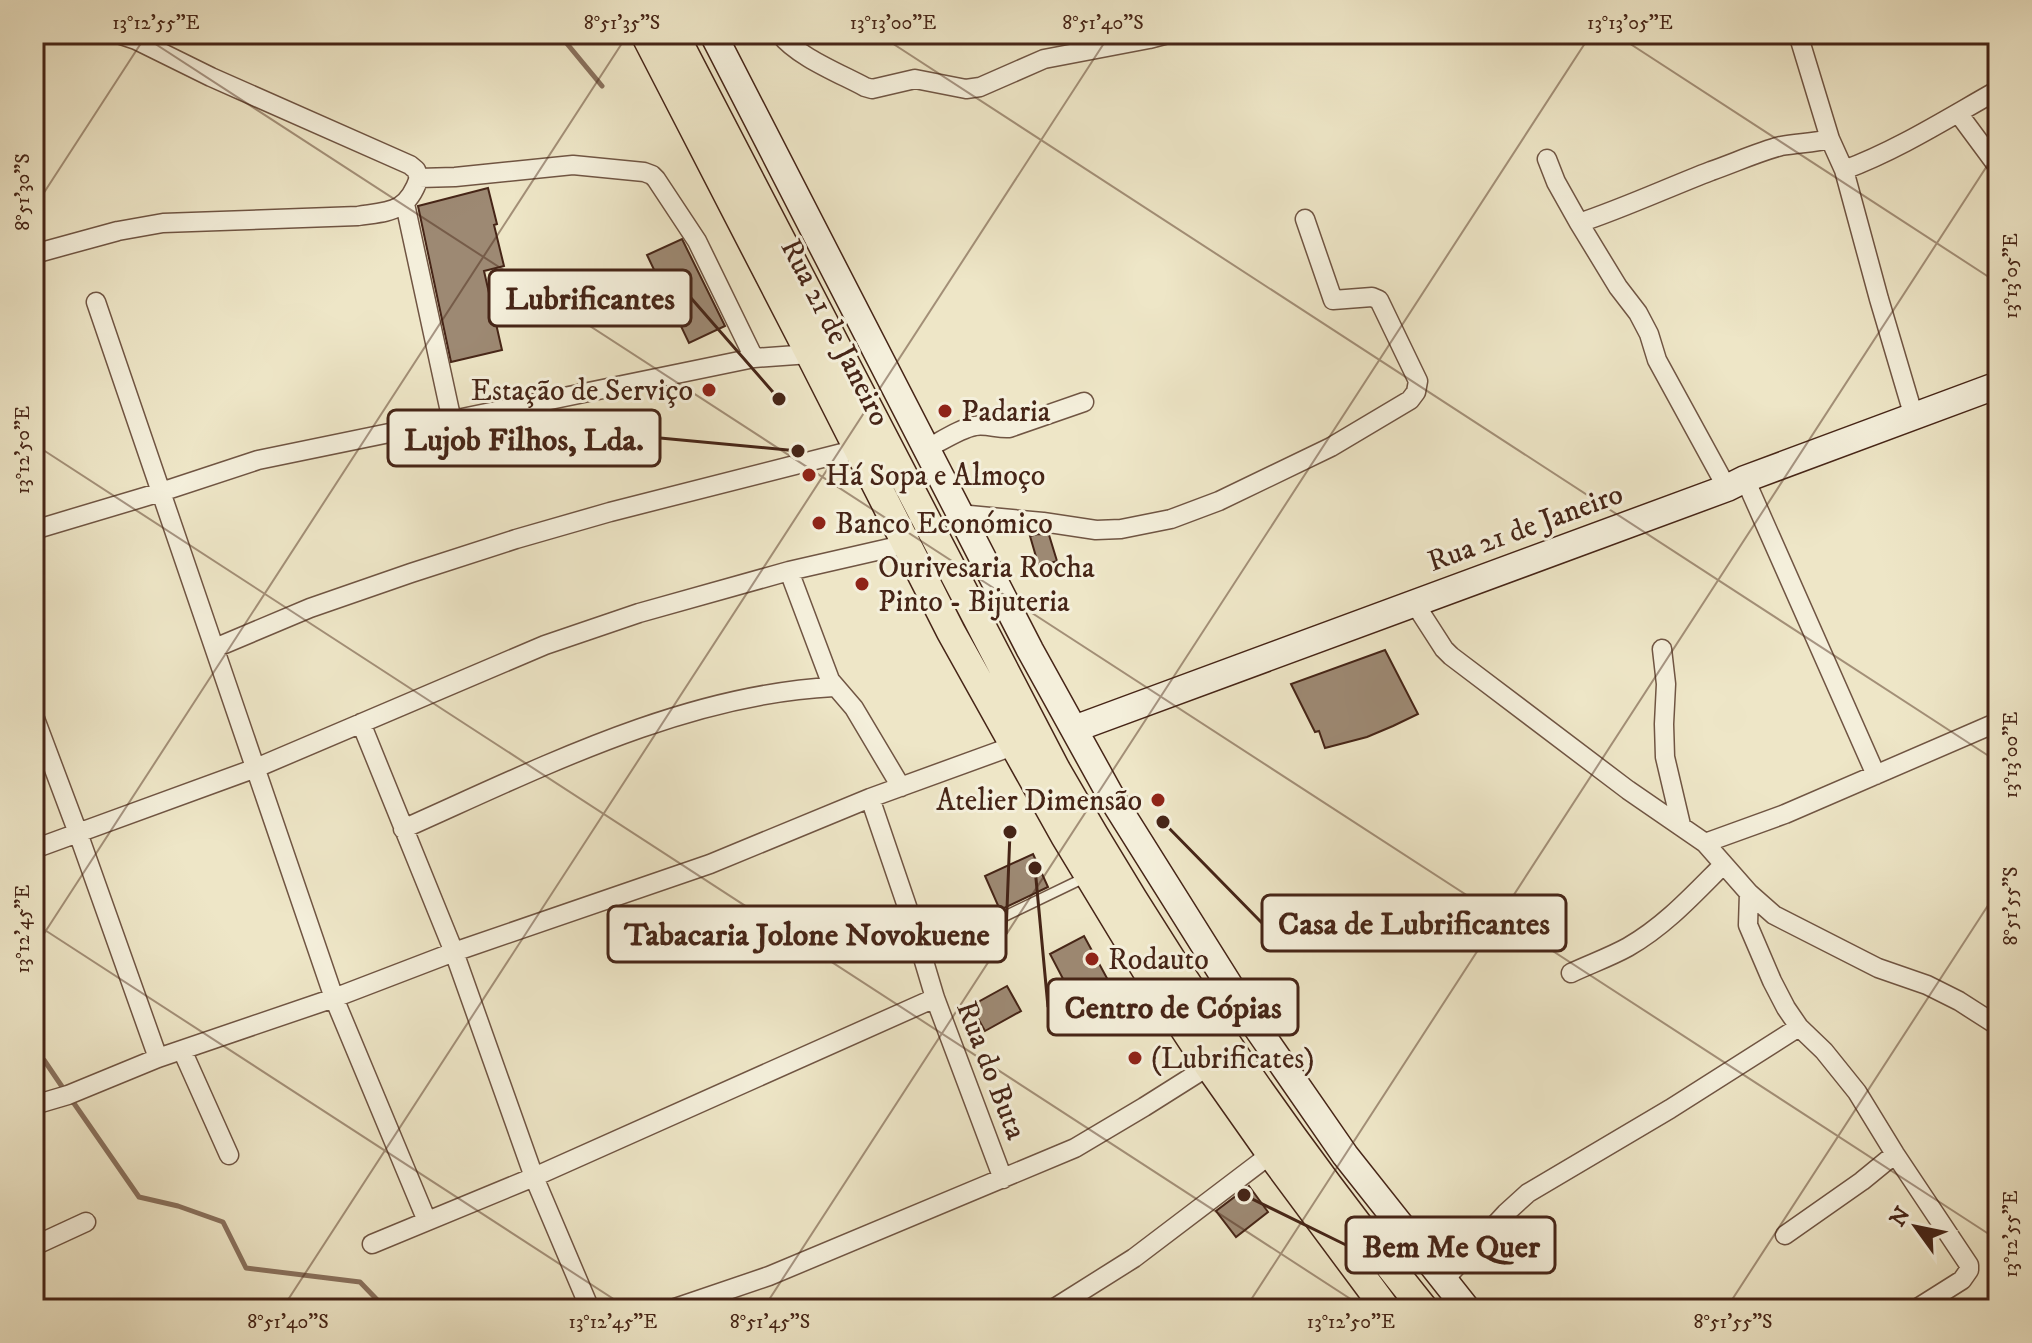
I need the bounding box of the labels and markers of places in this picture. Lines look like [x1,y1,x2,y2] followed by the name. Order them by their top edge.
[489,270,691,326] callout: Lubrificantes
[471,373,693,410] place label: Estação de Serviço
[700,381,718,399] marker: Estação de Serviço
[961,394,1051,431] place label: Padaria
[936,402,954,420] marker: Padaria
[388,410,660,466] callout: Lujob Filhos, Lda.
[825,458,1045,495] place label: Há Sopa e Almoço
[800,466,818,484] marker: Há Sopa e Almoço
[835,506,1053,543] place label: Banco Económico
[810,514,828,532] marker: Banco Económico
[878,550,1095,621] place label: Ourivesaria Rocha Pinto - Bijuteria
[853,575,871,593] marker: Ourivesaria Rocha Pinto - Bijuteria
[936,783,1142,820] place label: Atelier Dimensão
[1149,791,1167,809] marker: Atelier Dimensão
[1262,895,1566,951] callout: Casa de Lubrificantes
[608,906,1006,962] callout: Tabacaria Jolone Novokuene
[1108,942,1209,979] place label: Rodauto
[1083,950,1101,968] marker: Rodauto
[1048,979,1298,1035] callout: Centro de Cópias
[1151,1041,1315,1078] place label: (Lubrificates)
[1126,1049,1144,1067] marker: (Lubrificates)
[1346,1217,1555,1273] callout: Bem Me Quer

